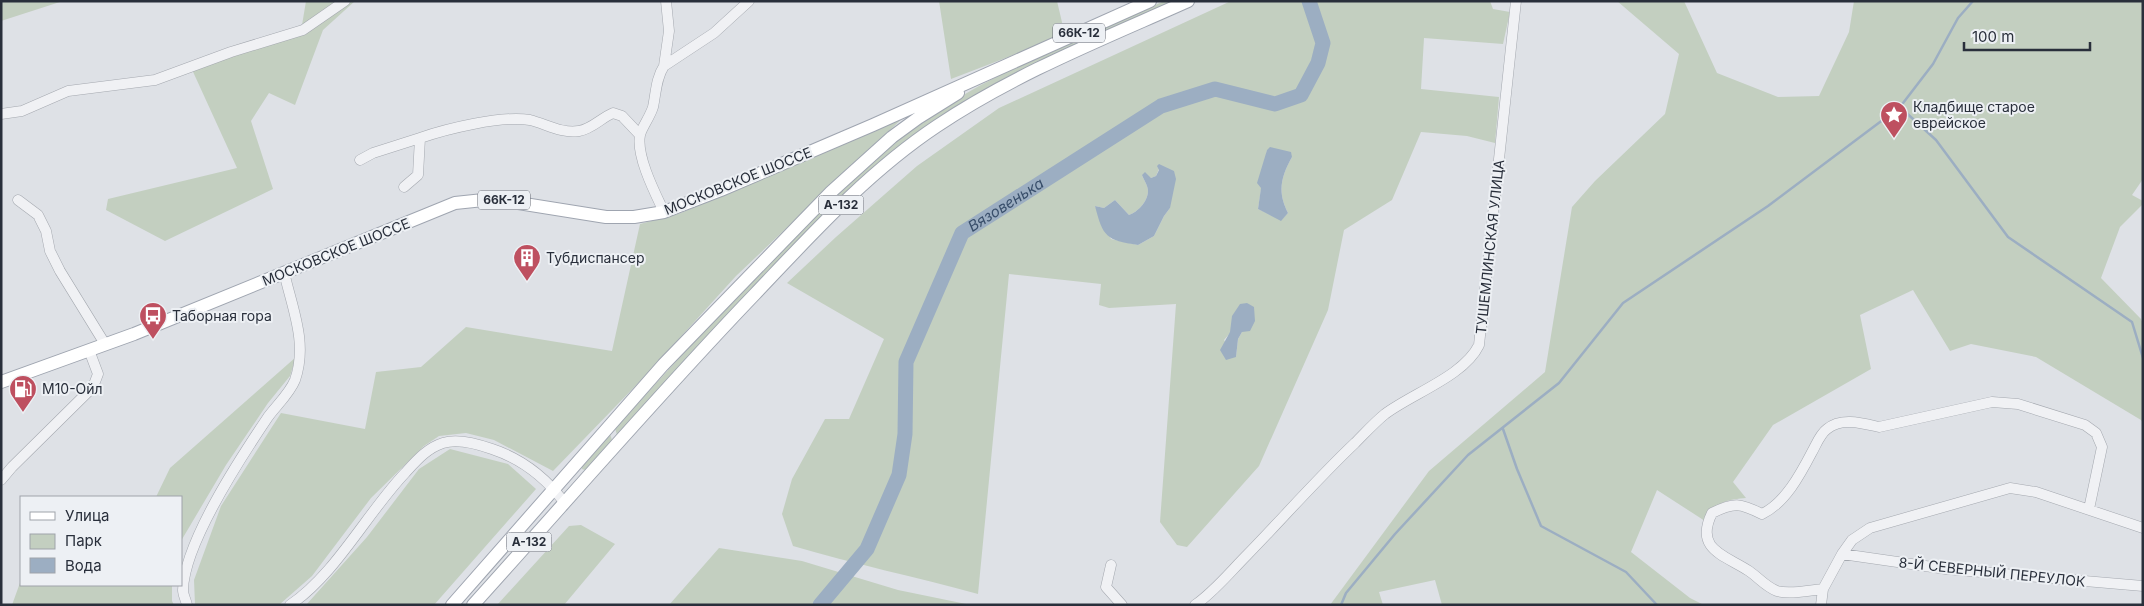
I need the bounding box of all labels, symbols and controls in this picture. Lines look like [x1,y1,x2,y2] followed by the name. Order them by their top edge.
[1964,20,2090,52] scale bar
[1053,23,1105,42] road number: 66К-12
[1972,27,2014,46] text: 100 m
[1913,98,2035,131] place label: Кладбище старое еврейское
[1879,100,1909,139] place icon: Кладбище старое еврейское
[662,143,814,218] street label: МОСКОВСКОЕ ШОССЕ
[1472,158,1507,335] street label: ТУШЕМЛИНСКАЯ УЛИЦА
[964,173,1047,236] water label: Вязовенька
[478,190,530,210] road number: 66К-12
[818,196,864,214] road number: А-132
[260,214,412,289] street label: МОСКОВСКОЕ ШОССЕ
[512,243,542,282] building icon: Тубдиспансер
[546,249,645,266] place label: Тубдиспансер
[138,301,168,340] bus stop icon: Таборная гора
[172,307,272,324] place label: Таборная гора
[8,374,38,413] fuel station icon: М10-Ойл
[42,380,103,397] place label: М10-Ойл
[20,496,182,586] legend
[65,506,109,525] text: Улица
[65,531,102,550] text: Парк
[506,532,552,552] road number: А-132
[1898,552,2087,590] street label: 8-Й СЕВЕРНЫЙ ПЕРЕУЛОК
[65,556,102,575] text: Вода

